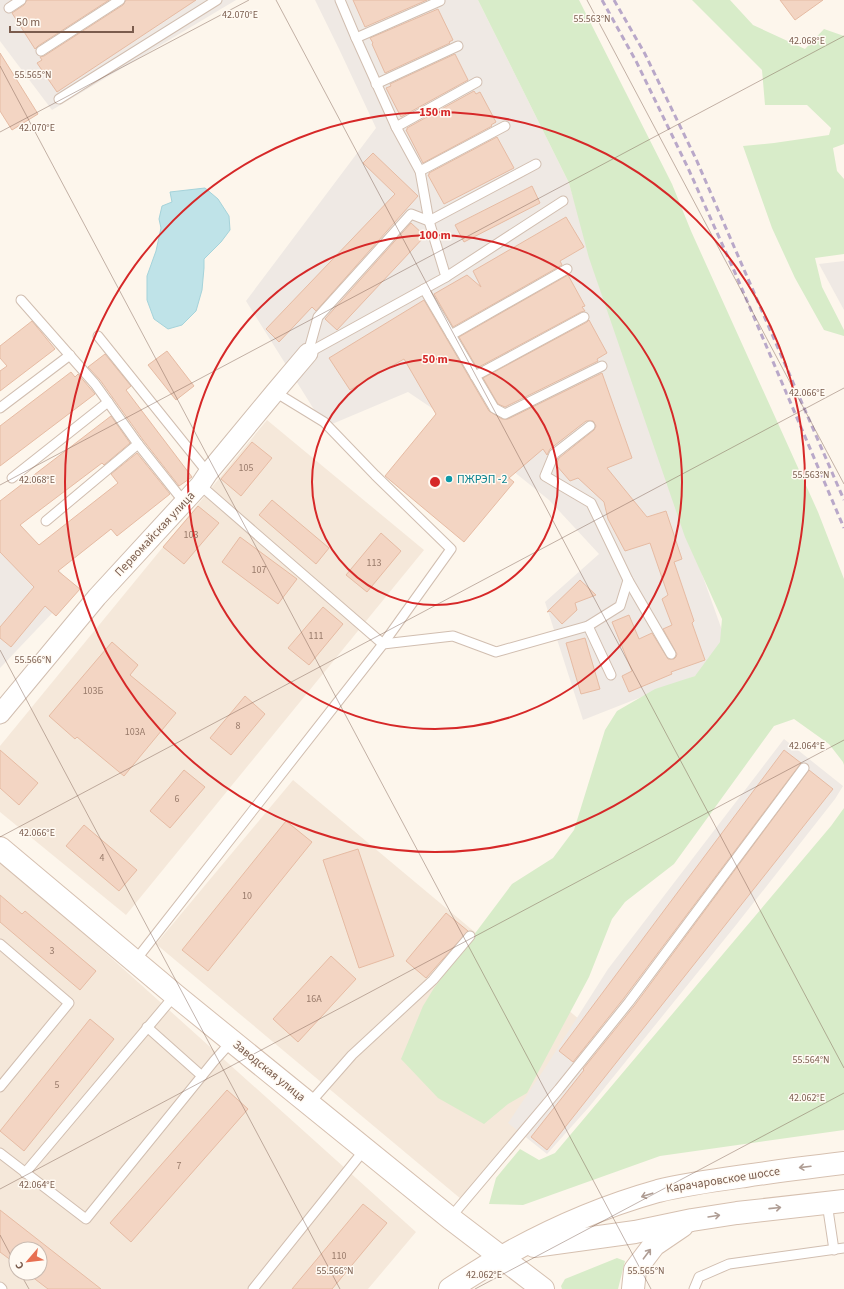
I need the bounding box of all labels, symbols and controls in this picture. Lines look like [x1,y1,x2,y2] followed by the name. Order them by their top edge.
[10,8,133,34] scale bar
[222,8,258,22] text: 42.070°E
[573,12,611,26] text: 55.563°N
[16,14,40,31] text: 50 m
[789,34,825,48] text: 42.068°E
[14,68,52,82] text: 55.565°N
[419,104,451,121] text: 150 m
[19,121,55,135] text: 42.070°E
[419,227,451,244] text: 100 m
[422,351,448,368] text: 50 m
[789,386,825,400] text: 42.066°E
[239,461,253,475] house number: 105
[792,468,830,482] text: 55.563°N
[457,471,508,488] place label: ПЖРЭП -2
[19,473,55,487] text: 42.068°E
[444,474,454,484] marker: ПЖРЭП -2
[428,475,442,489] centre of rings
[111,488,199,580] street label: Первомайская улица
[184,528,198,542] house number: 103
[367,556,381,570] house number: 113
[252,563,266,577] house number: 107
[309,629,323,643] house number: 111
[14,653,52,667] text: 55.566°N
[83,684,104,698] house number: 103Б
[236,719,241,733] house number: 8
[125,725,146,739] house number: 103А
[789,739,825,753] text: 42.064°E
[175,792,180,806] house number: 6
[19,826,55,840] text: 42.066°E
[100,851,105,865] house number: 4
[242,889,252,903] house number: 10
[50,944,55,958] house number: 3
[306,992,322,1006] house number: 16А
[229,1036,309,1106] street label: Заводская улица
[792,1053,830,1067] text: 55.564°N
[55,1078,60,1092] house number: 5
[789,1091,825,1105] text: 42.062°E
[177,1159,182,1173] house number: 7
[665,1163,781,1197] street label: Карачаровское шоссе
[799,1164,812,1171] one-way arrow
[19,1178,55,1192] text: 42.064°E
[640,1192,653,1199] one-way arrow
[769,1205,782,1212] one-way arrow
[707,1212,720,1220] one-way arrow
[8,1241,48,1281] north arrow
[332,1249,346,1263] house number: 110
[643,1249,651,1260] one-way arrow
[11,1259,28,1272] text: С
[316,1264,354,1278] text: 55.566°N
[627,1264,665,1278] text: 55.565°N
[466,1268,502,1282] text: 42.062°E

